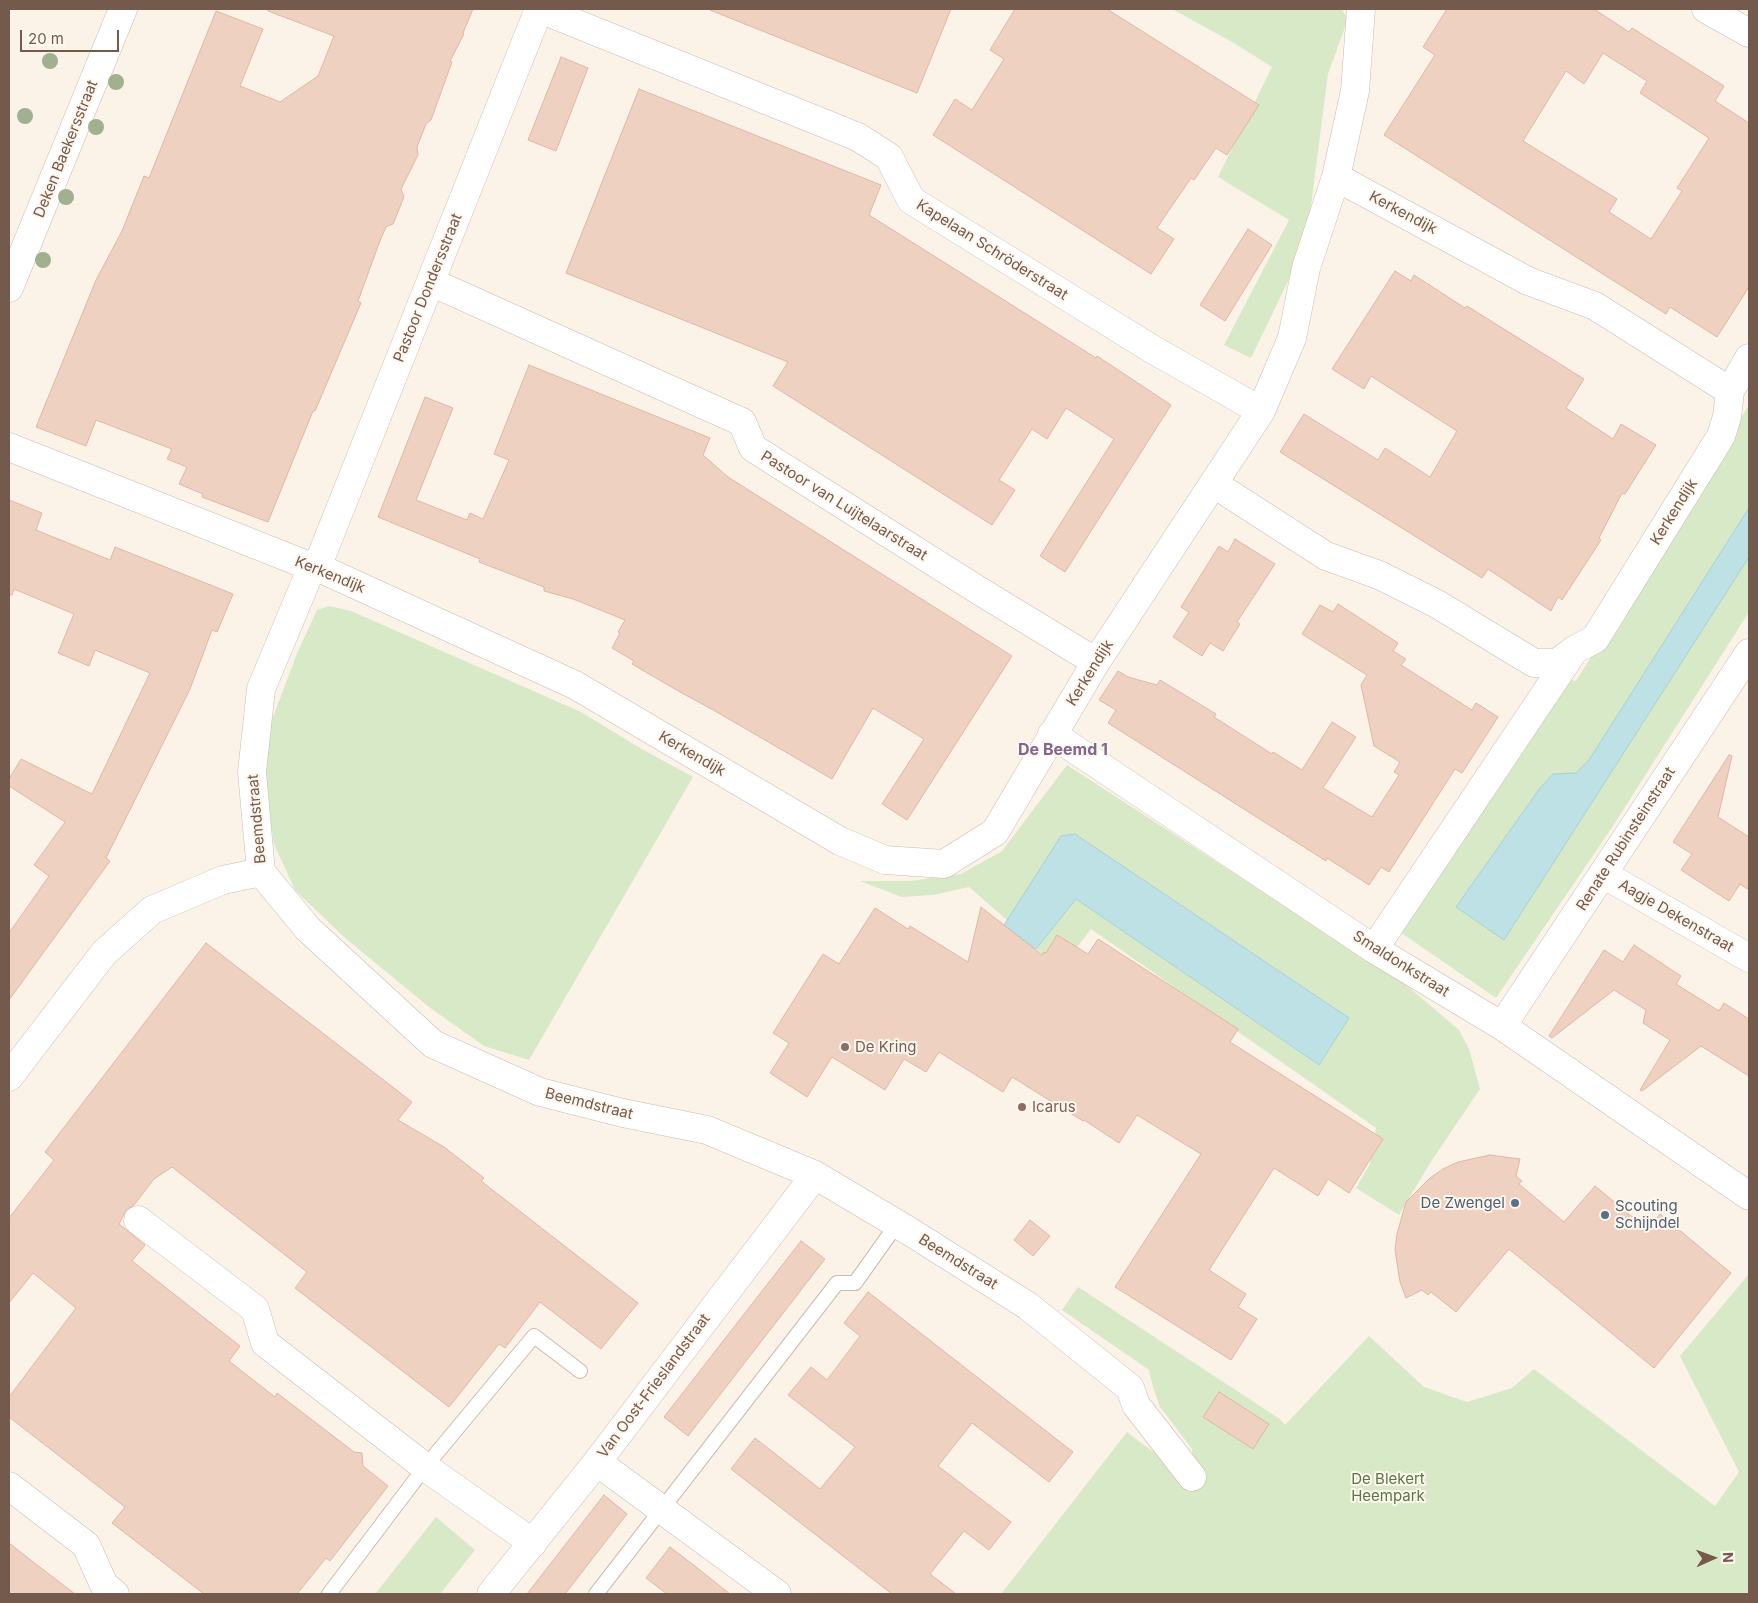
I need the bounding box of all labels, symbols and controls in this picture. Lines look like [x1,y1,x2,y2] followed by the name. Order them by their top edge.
[22,20,121,52] scale bar
[28,29,64,48] text: 20 m
[30,78,102,220] street label: Deken Baekersstraat
[1366,188,1440,238] street label: Kerkendijk
[913,196,1071,304] street label: Kapelaan Schröderstraat
[390,211,466,365] street label: Pastoor Dondersstraat
[757,447,931,565] street label: Pastoor van Luijtelaarstraat
[1647,476,1701,548] street label: Kerkendijk
[292,553,368,597] street label: Kerkendijk
[1063,637,1117,709] street label: Kerkendijk
[655,728,729,780] street label: Kerkendijk
[1018,740,1108,760] district label: De Beemd 1
[1573,764,1679,914] street label: Renate Rubinsteinstraat
[244,773,270,865] street label: Beemdstraat
[1615,876,1737,956] street label: Aagje Dekenstraat
[1349,927,1453,1001] street label: Smaldonkstraat
[855,1038,916,1056] place label: De Kring
[839,1041,851,1053] marker: De Kring
[543,1084,635,1124] street label: Beemdstraat
[1032,1098,1076,1116] place label: Icarus
[1016,1101,1028,1113] marker: Icarus
[1421,1194,1505,1212] place label: De Zwengel
[1509,1197,1521,1209] marker: De Zwengel
[1615,1197,1680,1232] place label: Scouting Schijndel
[1599,1209,1611,1221] marker: Scouting Schijndel
[915,1231,1001,1293] street label: Beemdstraat
[594,1310,714,1462] street label: Van Oost-Frieslandstraat
[1351,1470,1425,1505] park label: De Blekert Heempark
[1688,1533,1738,1583] north arrow
[1720,1552,1737,1563] text: N

